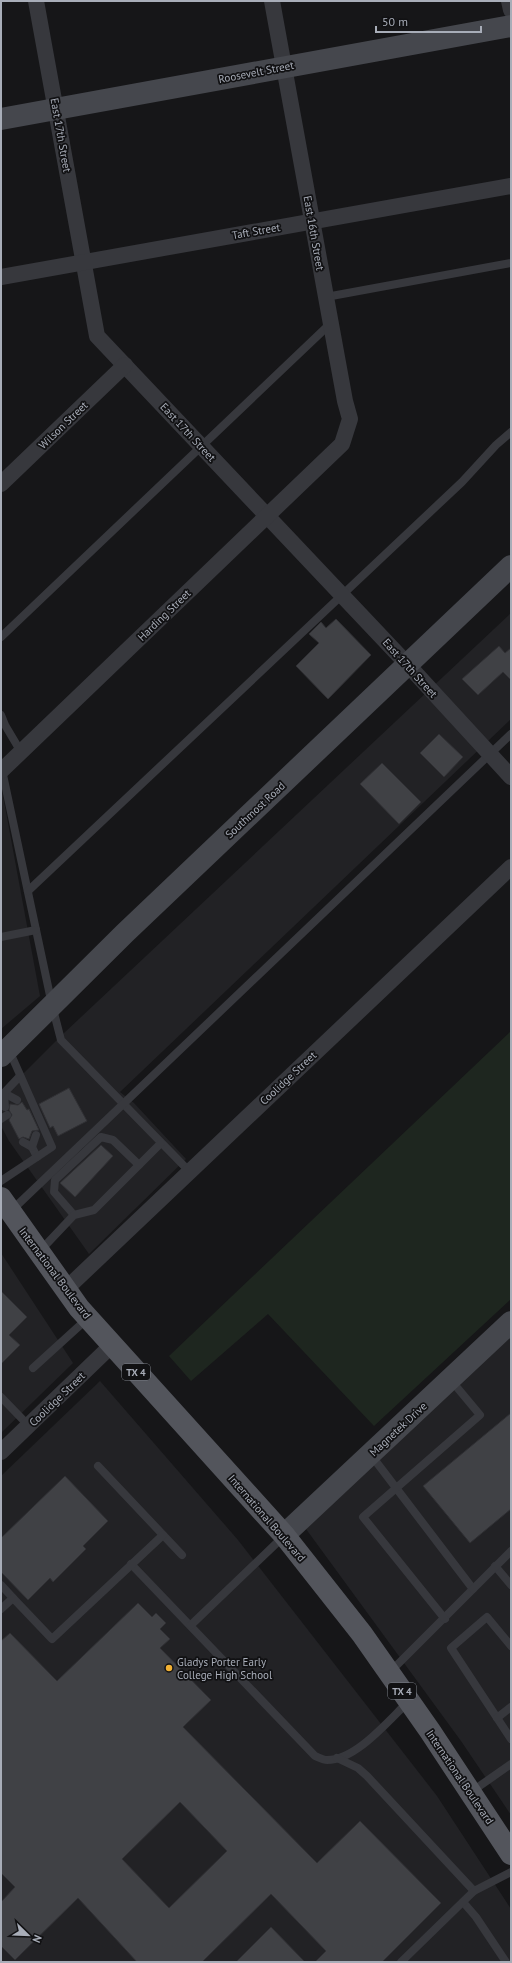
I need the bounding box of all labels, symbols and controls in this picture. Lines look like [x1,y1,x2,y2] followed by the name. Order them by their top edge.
[376,8,481,34] scale bar
[382,14,408,29] text: 50 m
[217,58,295,86] street label: Roosevelt Street
[48,97,74,173] street label: East 17th Street
[301,195,327,272] street label: East 16th Street
[231,220,281,242] street label: Taft Street
[36,398,91,452] street label: Wilson Street
[157,400,219,464] street label: East 17th Street
[135,586,194,644] street label: Harding Street
[380,635,441,701] street label: East 17th Street
[222,779,288,841] street label: Southmost Road
[257,1048,319,1108] street label: Coolidge Street
[16,1224,94,1322] street label: International Boulevard
[122,1364,150,1380] road number: TX 4
[26,1369,88,1429] street label: Coolidge Street
[366,1399,430,1459] street label: Magnetek Drive
[225,1472,309,1565] street label: International Boulevard
[177,1655,273,1682] place label: Gladys Porter Early College High School
[164,1663,174,1673] marker: Gladys Porter Early College High School
[388,1683,416,1699] road number: TX 4
[423,1727,497,1827] street label: International Boulevard
[8,1915,48,1955] north arrow
[29,1933,45,1945] text: N

